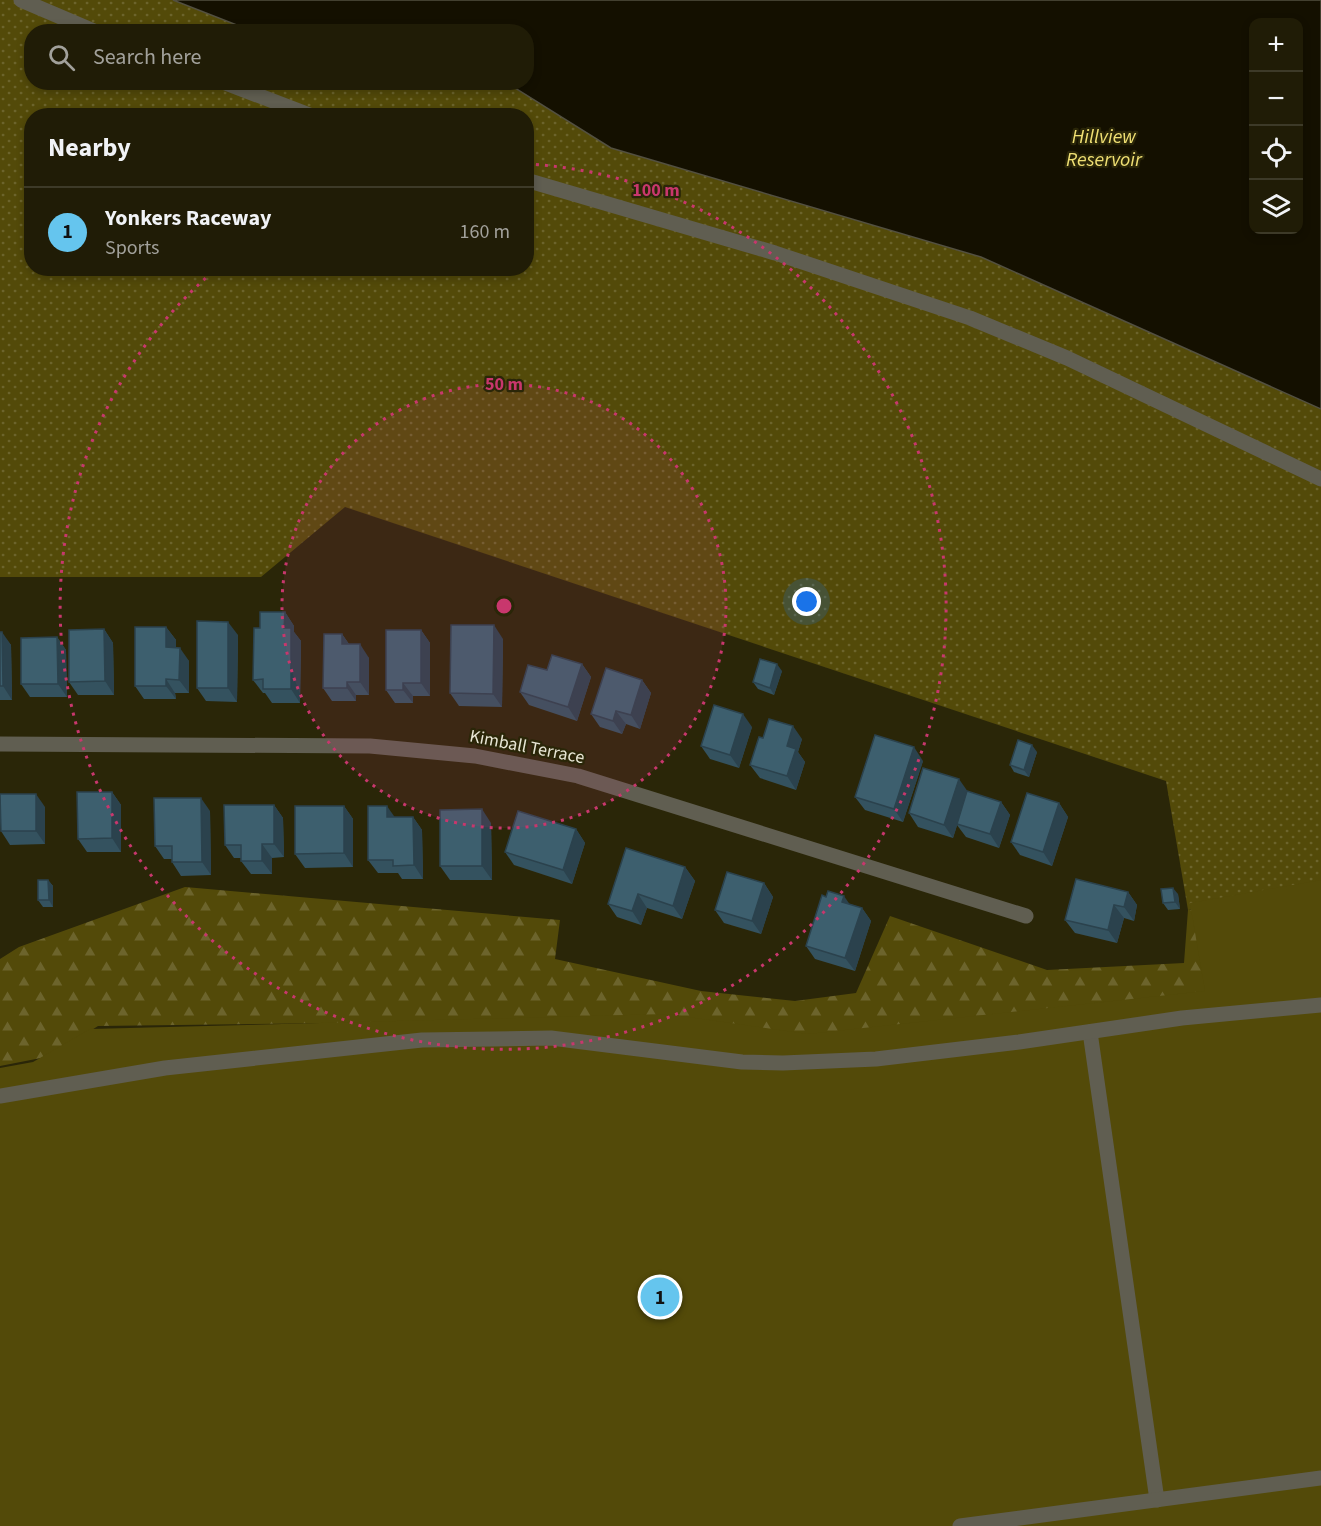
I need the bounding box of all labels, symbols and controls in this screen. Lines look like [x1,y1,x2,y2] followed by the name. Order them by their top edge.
[1249,18,1303,234] map controls
[1249,18,1303,72] button: +
[24,24,534,90] search box
[45,41,78,74] icon: search
[93,41,201,73] text: Search here
[1249,72,1303,126] button: −
[1066,123,1143,174] water label: Hillview Reservoir
[1249,126,1303,180] button: locate
[48,129,131,166] text: Nearby
[632,178,680,203] text: 100 m
[1249,180,1303,234] button: layers
[105,202,271,234] text: Yonkers Raceway
[62,218,73,246] text: 1
[460,218,510,246] text: 160 m
[105,234,160,262] text: Sports
[485,372,523,397] text: 50 m
[792,587,821,616] your location
[494,596,514,616] centre of rings
[467,724,587,770] street label: Kimball Terrace
[640,1274,680,1320] pin: 1

